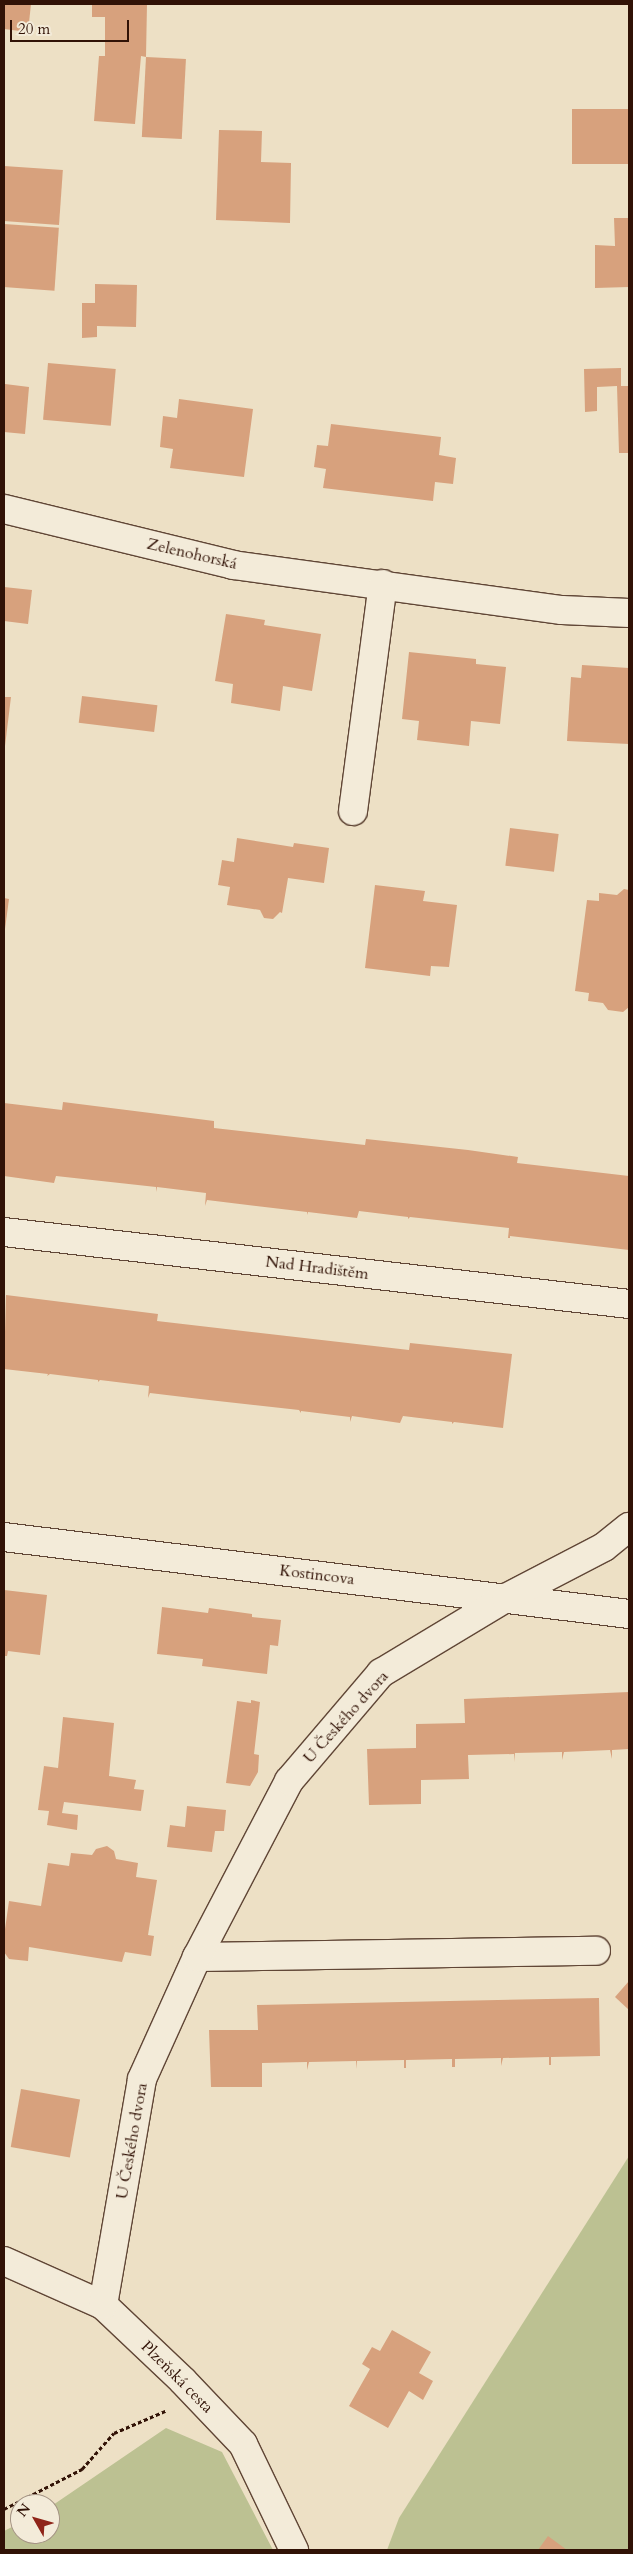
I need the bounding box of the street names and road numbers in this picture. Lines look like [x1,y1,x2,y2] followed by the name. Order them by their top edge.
[145,534,239,574] street label: Zelenohorská
[264,1252,370,1284] street label: Nad Hradištěm
[278,1561,356,1589] street label: Kostincova
[299,1667,393,1767] street label: U Českého dvora
[112,2081,152,2201] street label: U Českého dvora
[137,2337,217,2417] street label: Plzeňská cesta

